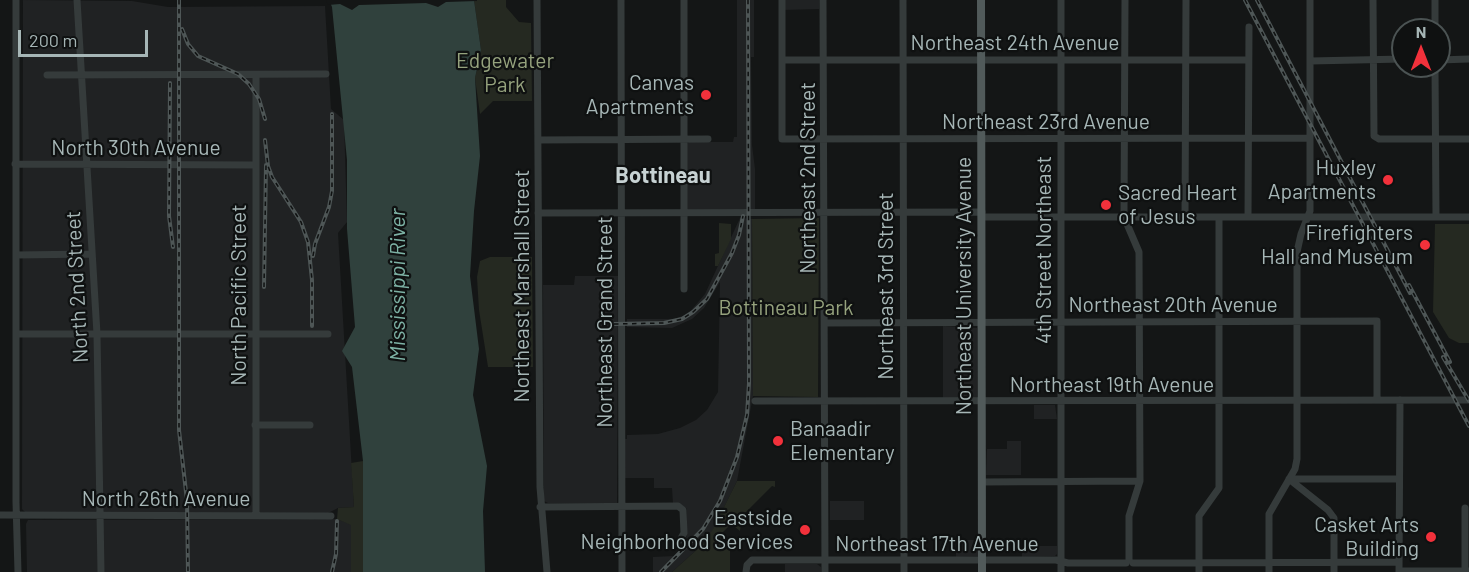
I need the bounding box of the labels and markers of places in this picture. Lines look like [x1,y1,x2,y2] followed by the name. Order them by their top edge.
[586,70,694,120] place label: Canvas Apartments
[699,88,713,102] marker: Canvas Apartments
[1268,155,1376,205] place label: Huxley Apartments
[1381,173,1395,187] marker: Huxley Apartments
[1118,180,1237,230] place label: Sacred Heart of Jesus
[1099,198,1113,212] marker: Sacred Heart of Jesus
[1261,220,1413,270] place label: Firefighters Hall and Museum
[1418,238,1432,252] marker: Firefighters Hall and Museum
[790,416,895,466] place label: Banaadir Elementary
[771,434,785,448] marker: Banaadir Elementary
[581,505,793,555] place label: Eastside Neighborhood Services
[1314,512,1419,562] place label: Casket Arts Building
[798,523,812,537] marker: Eastside Neighborhood Services
[1424,530,1438,544] marker: Casket Arts Building

